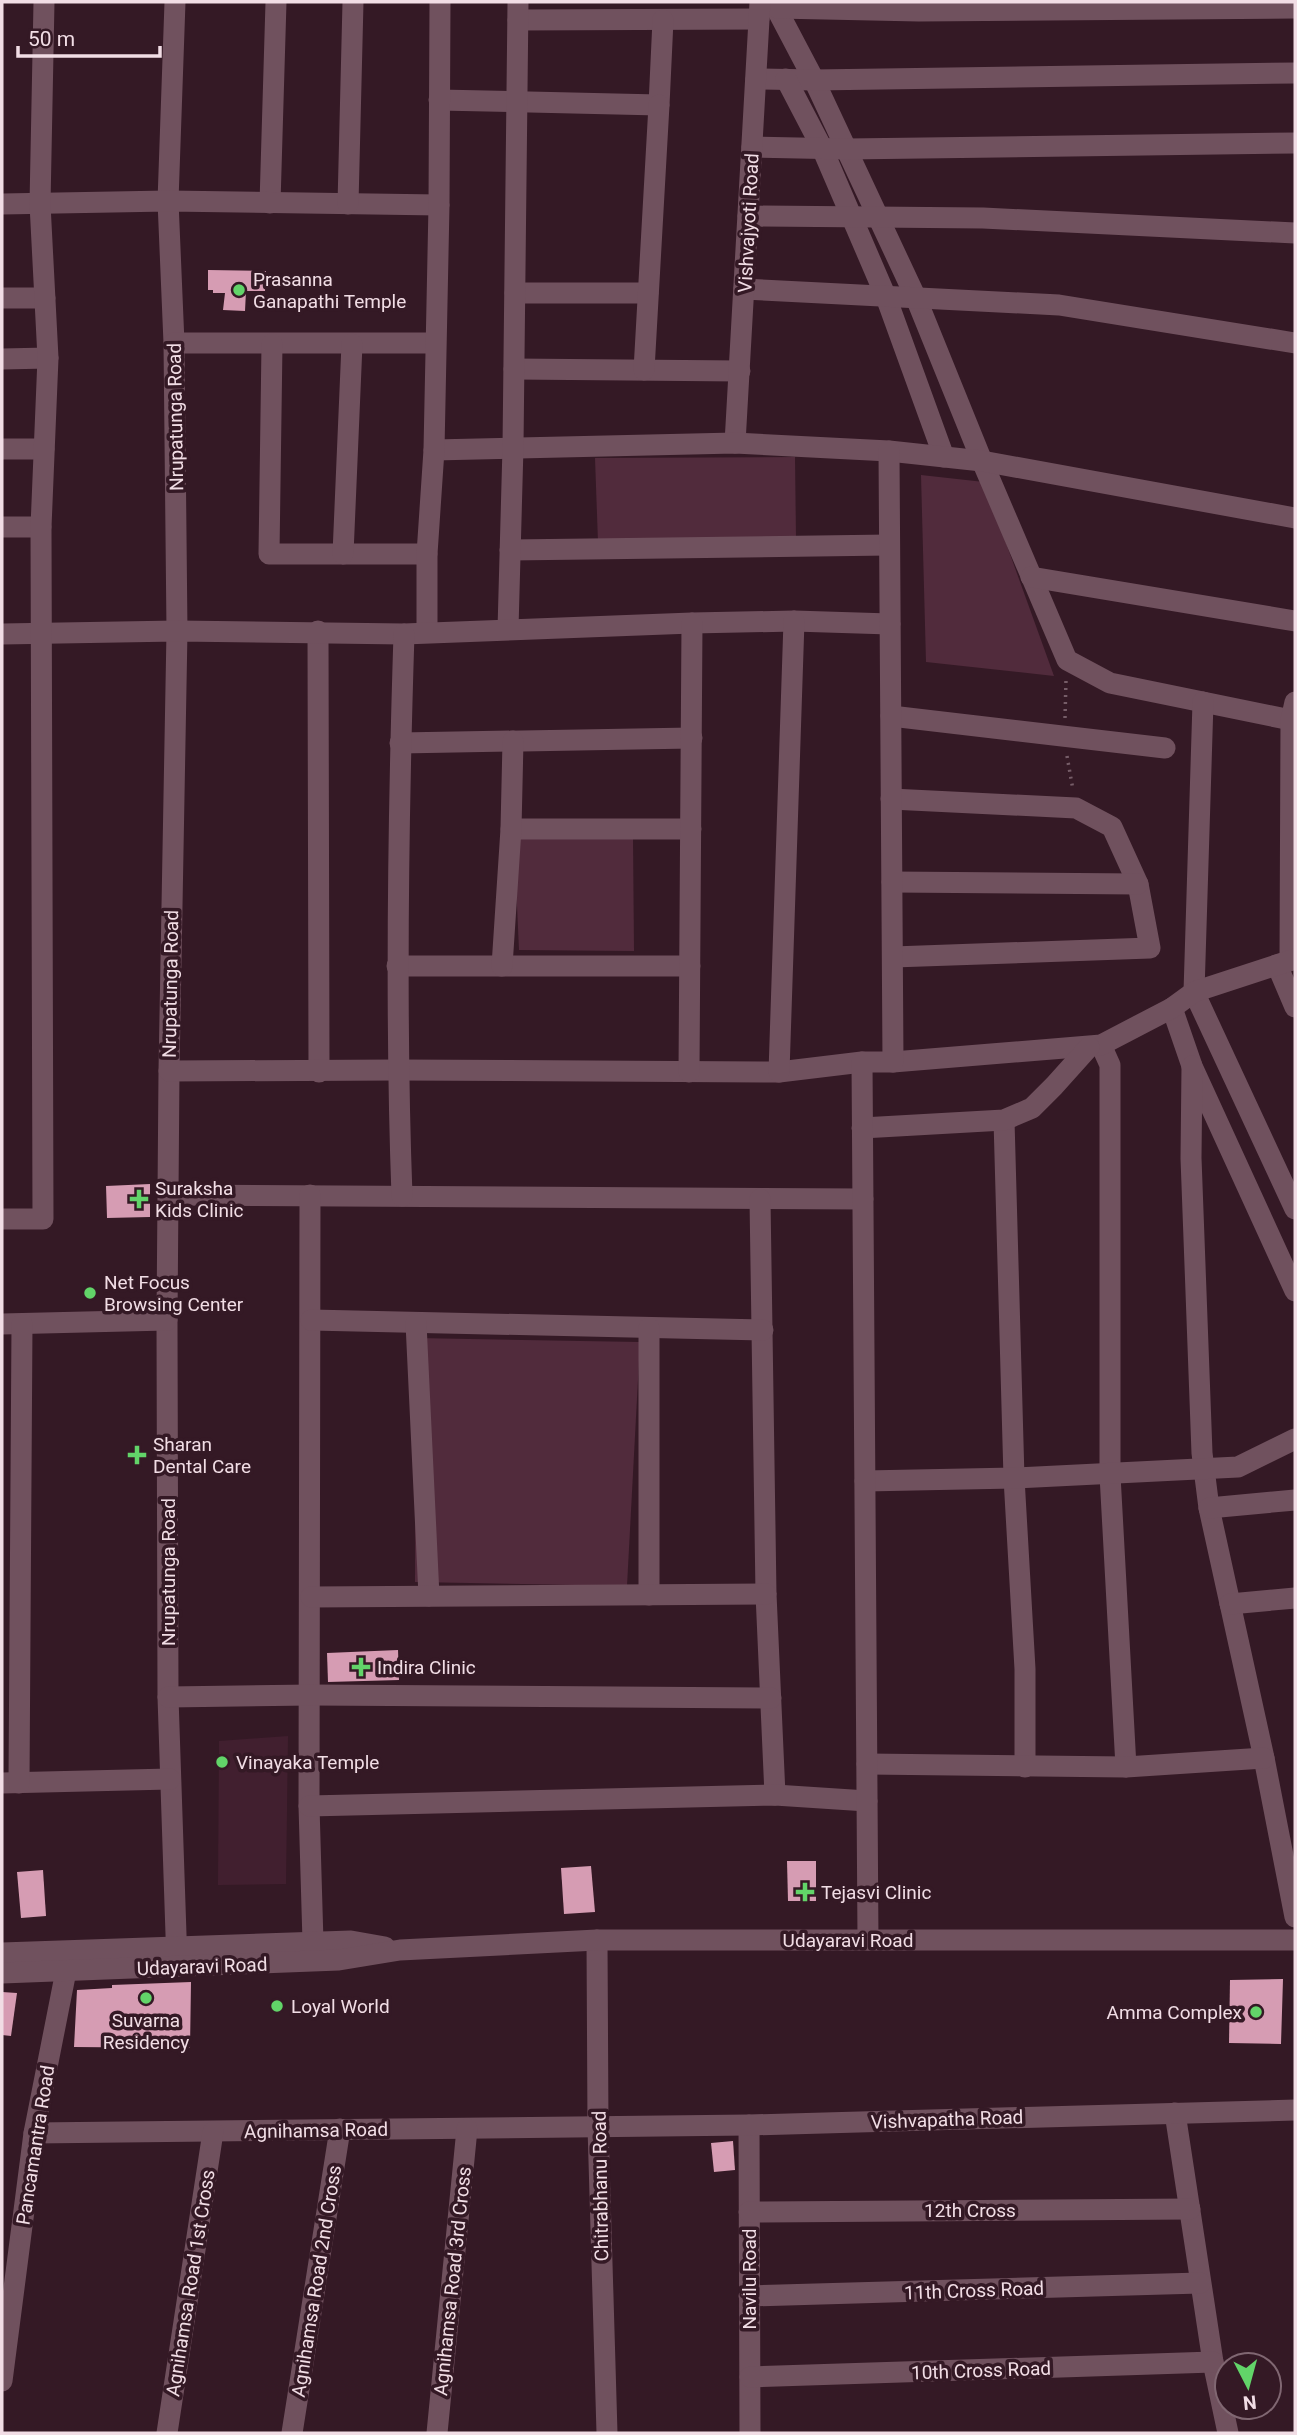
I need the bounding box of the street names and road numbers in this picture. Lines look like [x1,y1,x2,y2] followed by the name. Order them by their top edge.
[733,153,764,293] street label: Vishvajyoti Road
[163,343,188,491] street label: Nrupatunga Road
[158,910,183,1058] street label: Nrupatunga Road
[157,1498,180,1646] street label: Nrupatunga Road
[783,1929,913,1952] street label: Udayaravi Road
[136,1953,268,1980] street label: Udayaravi Road
[12,2064,59,2227] street label: Pancamantra Road
[870,2105,1024,2134] street label: Vishvapatha Road
[588,2110,613,2262] street label: Chitrabhanu Road
[244,2118,388,2143] street label: Agnihamsa Road
[287,2163,346,2399] street label: Agnihamsa Road 2nd Cross
[429,2165,476,2397] street label: Agnihamsa Road 3rd Cross
[161,2168,220,2398] street label: Agnihamsa Road 1st Cross
[924,2199,1016,2222] street label: 12th Cross
[738,2229,761,2329] street label: Navilu Road
[904,2277,1044,2304] street label: 11th Cross Road
[911,2357,1051,2384] street label: 10th Cross Road

